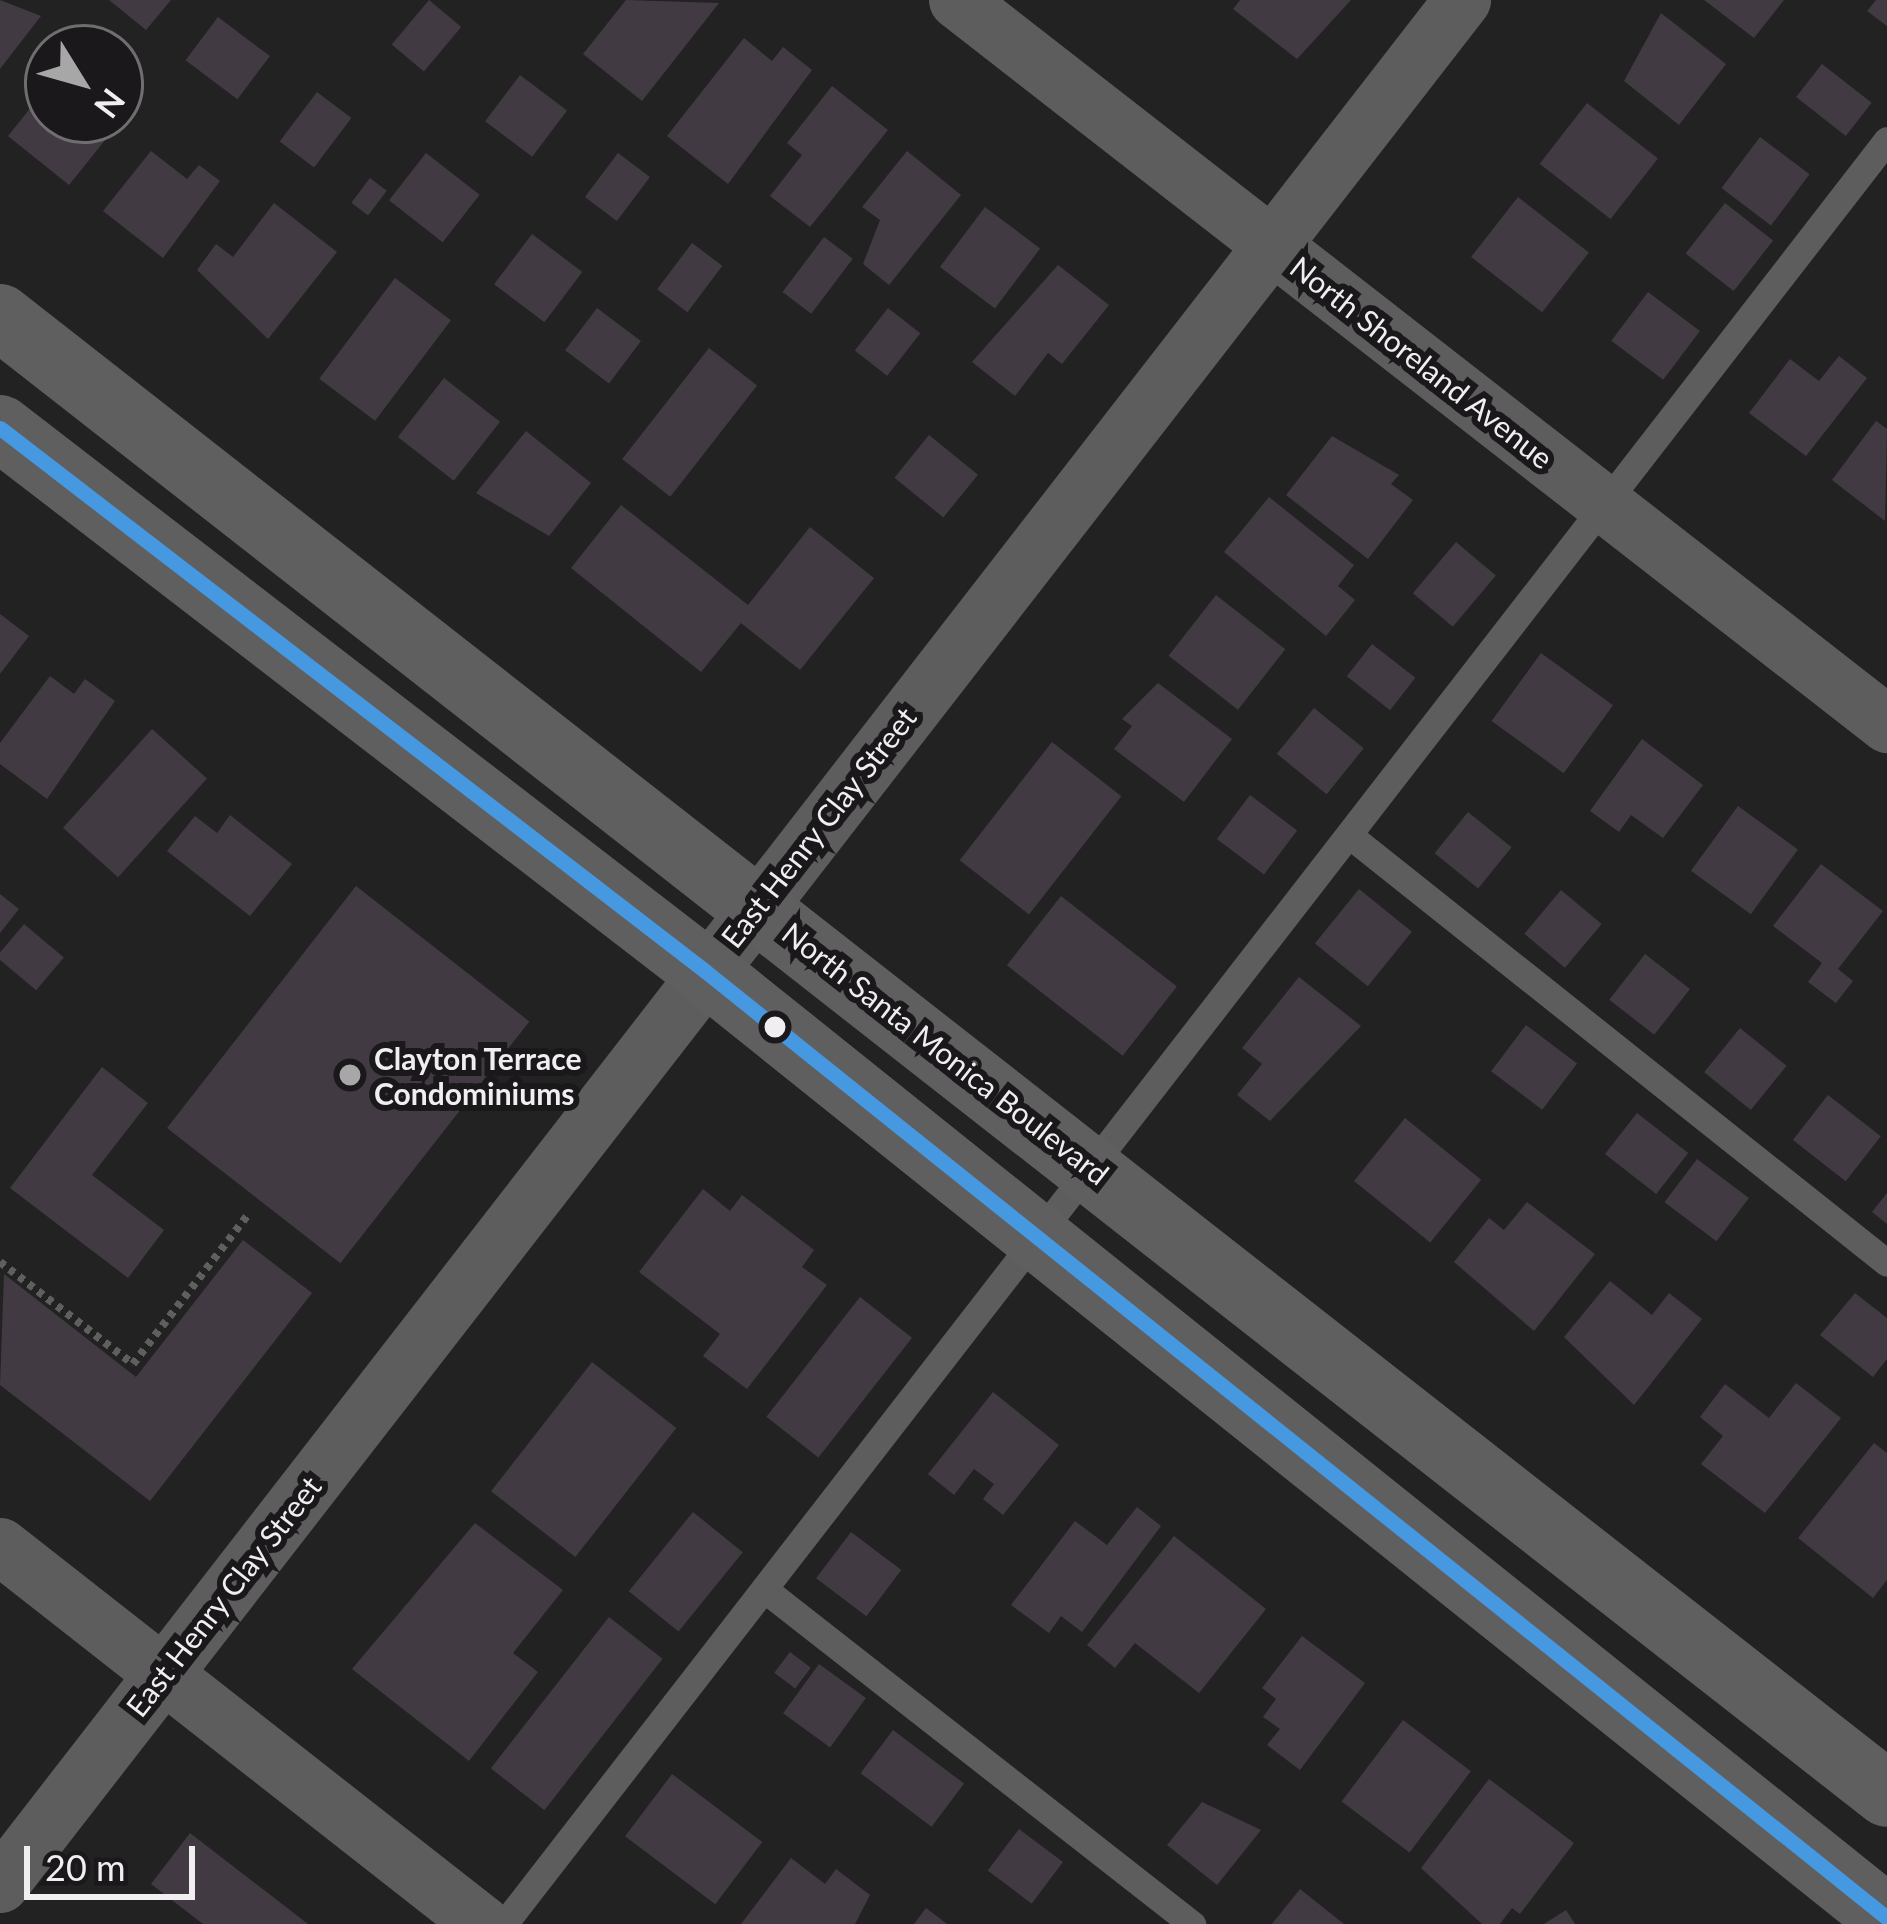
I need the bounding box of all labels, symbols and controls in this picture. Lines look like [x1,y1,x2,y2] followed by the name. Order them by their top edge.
[24,24,144,144] north arrow
[87,82,134,126] text: N
[1283,248,1561,476] street label: North Shoreland Avenue
[713,699,923,955] street label: East Henry Clay Street
[776,914,1116,1192] street label: North Santa Monica Boulevard
[764,1016,786,1038] unlabelled marker
[374,1040,582,1110] place label: Clayton Terrace Condominiums
[337,1062,363,1088] marker: Clayton Terrace Condominiums
[118,1468,328,1724] street label: East Henry Clay Street
[30,1822,201,1896] scale bar
[45,1845,126,1889] text: 20 m

